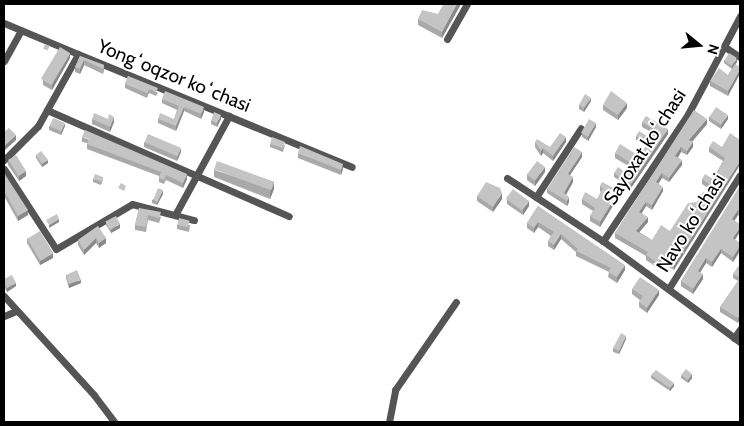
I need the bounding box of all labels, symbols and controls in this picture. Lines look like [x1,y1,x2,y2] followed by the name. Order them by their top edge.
[674,20,724,70] north arrow
[94,35,254,117] street label: Yongʻoqzor koʻchasi
[703,42,723,57] text: N
[599,85,691,209] street label: Sayoxat koʻchasi
[652,170,730,276] street label: Navo koʻchasi

